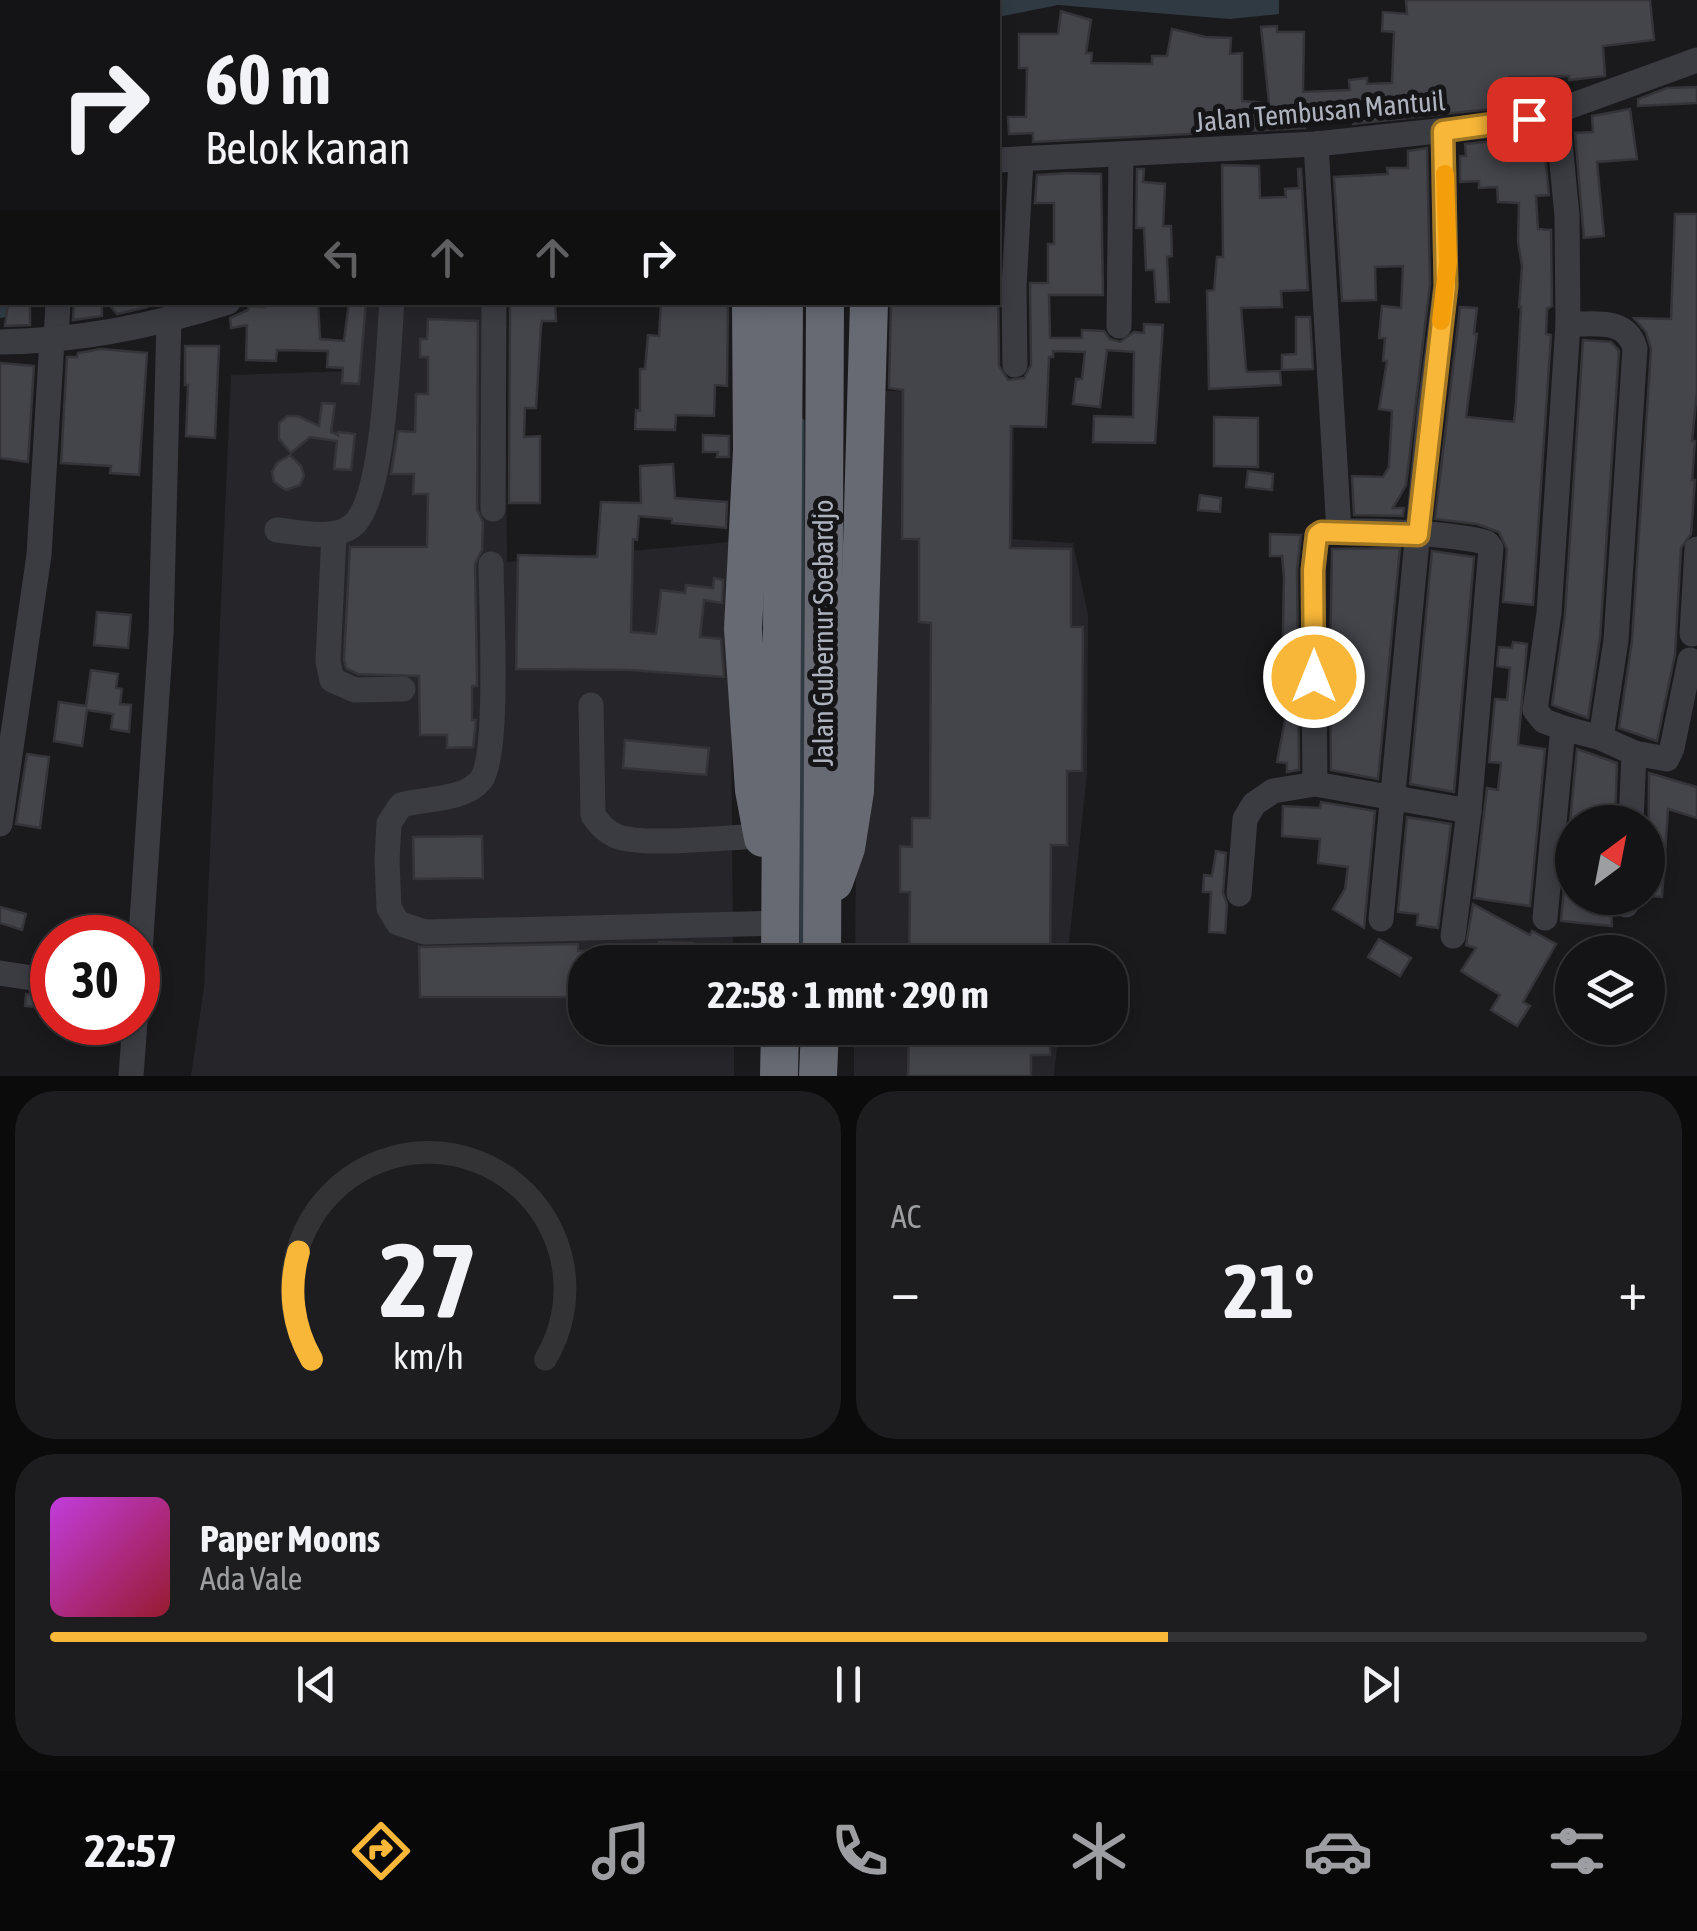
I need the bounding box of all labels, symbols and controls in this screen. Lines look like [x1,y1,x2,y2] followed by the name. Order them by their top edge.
[205,39,331,119] text: 60 m
[40,40,170,170] icon: right
[1487,77,1572,162] pin
[1193,84,1447,138] street label: Jalan Tembusan Mantuil
[1502,92,1557,147] icon: arrive
[205,122,411,174] text: Belok kanan
[315,230,370,285] icon: left
[420,230,475,285] icon: ahead
[525,230,580,285] icon: ahead
[630,230,685,285] icon: right
[807,500,839,766] street label: Jalan Gubernur Soebardjo
[1262,625,1366,729] position arrow
[1555,805,1665,915] north arrow
[1555,805,1665,1045] map controls
[30,915,160,1045] speed limit sign: 30
[1555,935,1665,1045] button: layers
[707,973,989,1016] text: 22:58 · 1 mnt · 290 m
[891,1198,921,1235] text: AC
[379,1220,477,1339] text: 27
[1223,1248,1315,1334] text: 21°
[891,1259,920,1322] text: −
[1618,1259,1647,1322] text: +
[393,1336,463,1377] text: km/h
[200,1517,380,1560] text: Paper Moons
[200,1560,302,1597] text: Ada Vale
[289,1657,344,1712] icon: previous
[821,1657,876,1712] icon: pause
[1353,1657,1408,1712] icon: next
[346,1816,416,1886] icon: directions
[586,1816,656,1886] icon: music
[825,1816,895,1886] icon: phone
[1064,1816,1134,1886] icon: climate
[1303,1816,1373,1886] icon: car
[1542,1816,1612,1886] icon: filters
[85,1825,177,1877] text: 22:57

